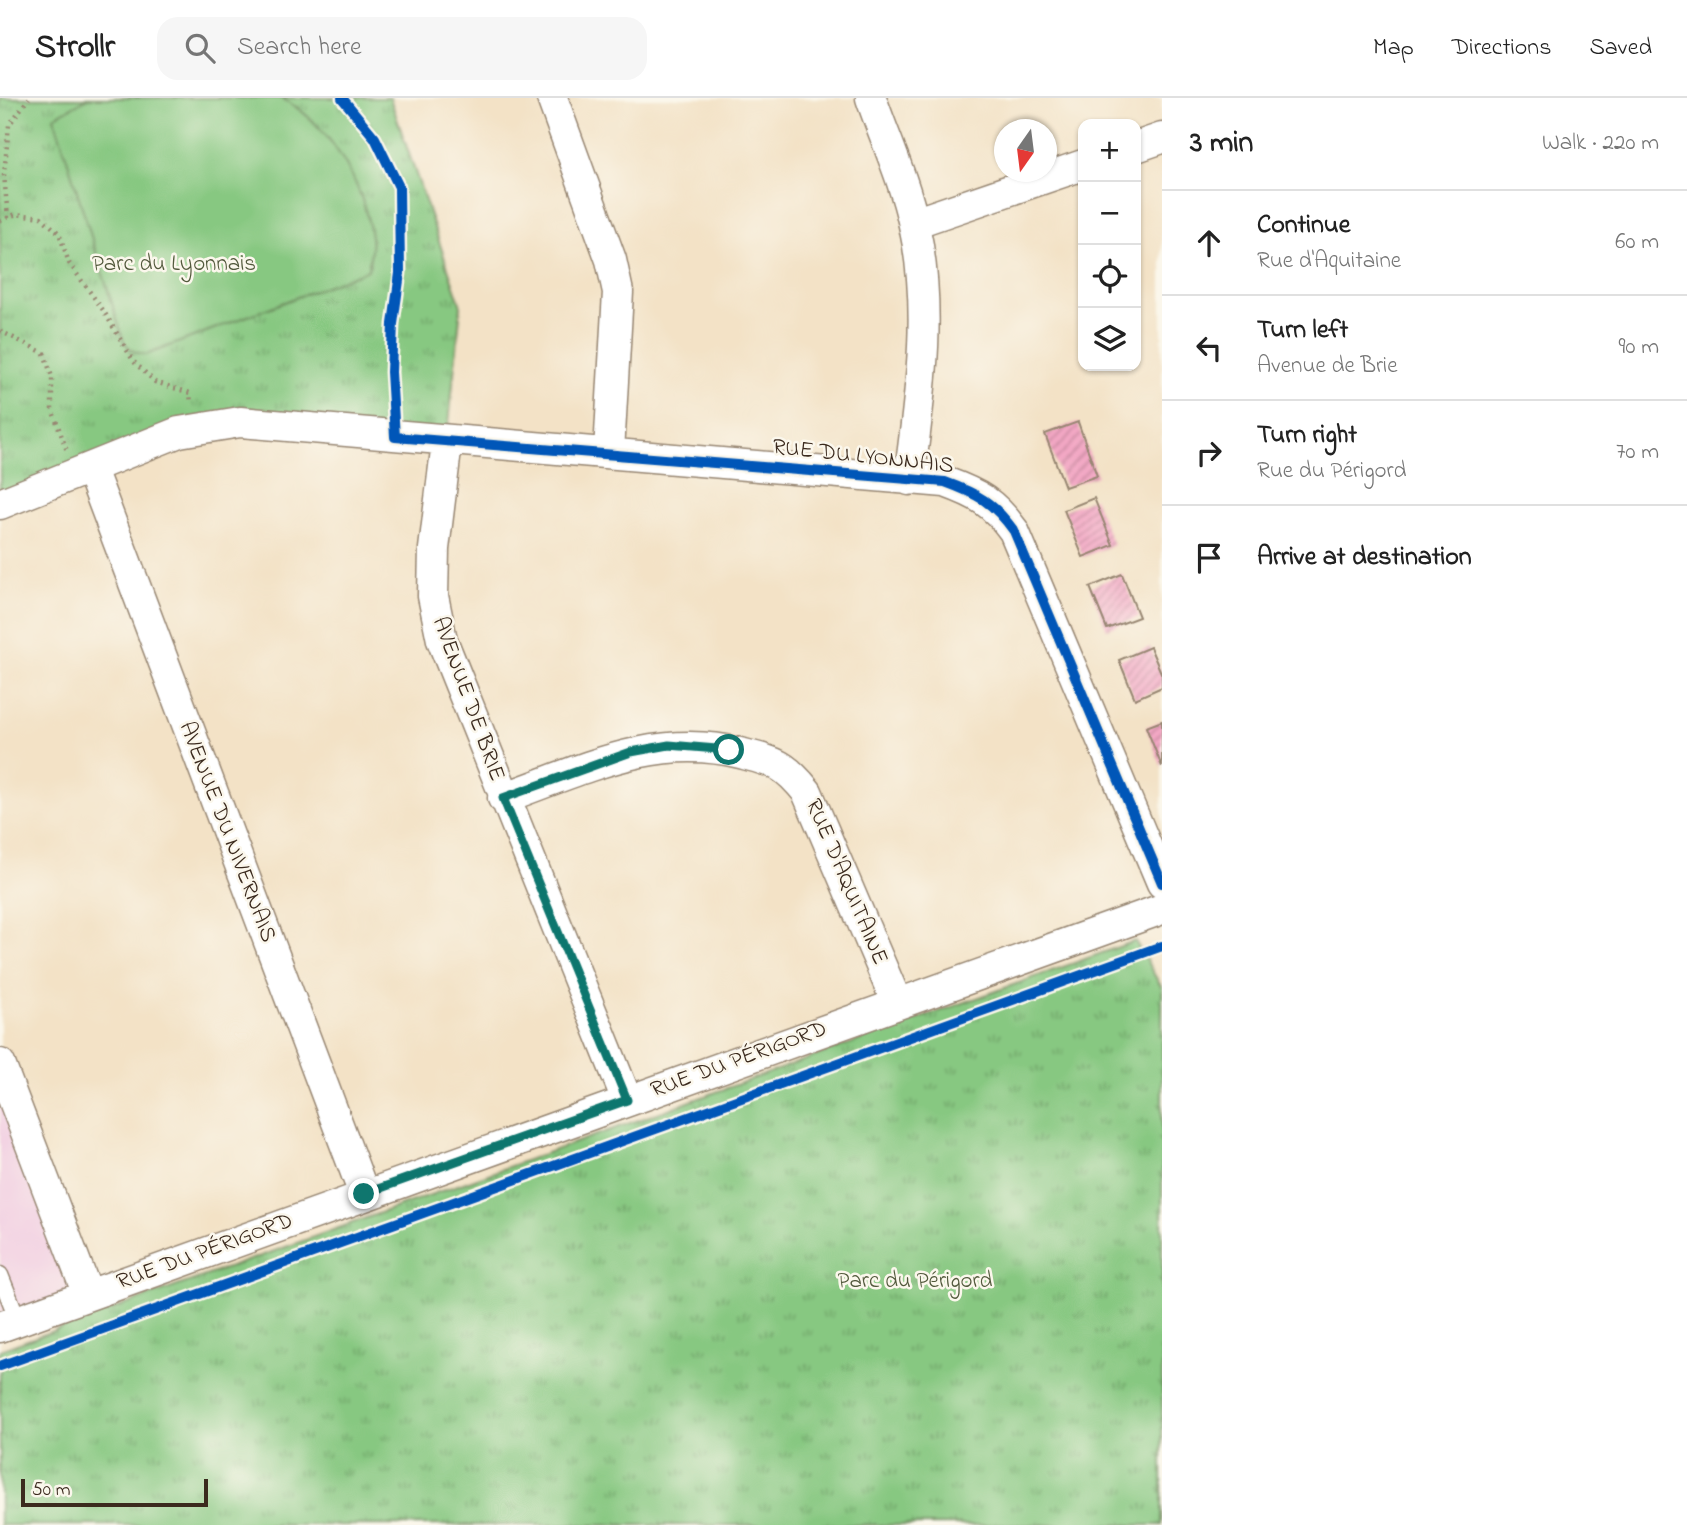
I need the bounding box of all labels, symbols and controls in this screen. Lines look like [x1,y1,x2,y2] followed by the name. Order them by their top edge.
[157,17,647,80] search box
[35,24,115,72] text: Strollr
[181,29,219,67] icon: search
[237,29,362,67] text: Search here
[1373,31,1414,66] text: Map
[1452,31,1551,66] text: Directions
[1589,31,1652,66] text: Saved
[994,119,1057,182] north arrow
[1078,119,1141,371] map controls
[1078,119,1141,182] button: +
[1190,122,1253,166] text: 3 min
[1542,127,1659,160] text: Walk · 220 m
[1078,182,1141,245] button: −
[1257,207,1350,245] text: Continue
[1190,224,1228,262] icon: ahead
[1615,226,1659,259] text: 60 m
[1078,245,1141,308] button: locate
[1257,245,1401,278] text: Rue d'Aquitaine
[92,248,256,283] park label: Parc du Lyonnais
[1078,308,1141,371] button: layers
[1257,312,1348,350] text: Turn left
[1190,329,1228,367] icon: left
[1619,331,1659,364] text: 90 m
[1257,350,1398,383] text: Avenue de Brie
[1257,417,1357,455] text: Turn right
[771,431,955,483] street label: RUE DU LYONNAIS
[1190,434,1228,472] icon: right
[1616,436,1659,469] text: 70 m
[1257,455,1407,488] text: Rue du Périgord
[1190,539,1228,577] icon: arrive
[1257,539,1472,577] text: Arrive at destination
[423,612,513,786] street label: AVENUE DE BRIE
[170,717,284,947] street label: AVENUE DU NIVERNAIS
[713,734,744,765] route start
[796,794,896,970] street label: RUE D'AQUITAINE
[646,1013,832,1107] street label: RUE DU PÉRIGORD
[348,1178,379,1209] route end
[112,1205,298,1299] street label: RUE DU PÉRIGORD
[837,1265,993,1299] park label: Parc du Périgord
[21,1476,208,1508] scale bar
[32,1477,71,1504] text: 50 m

